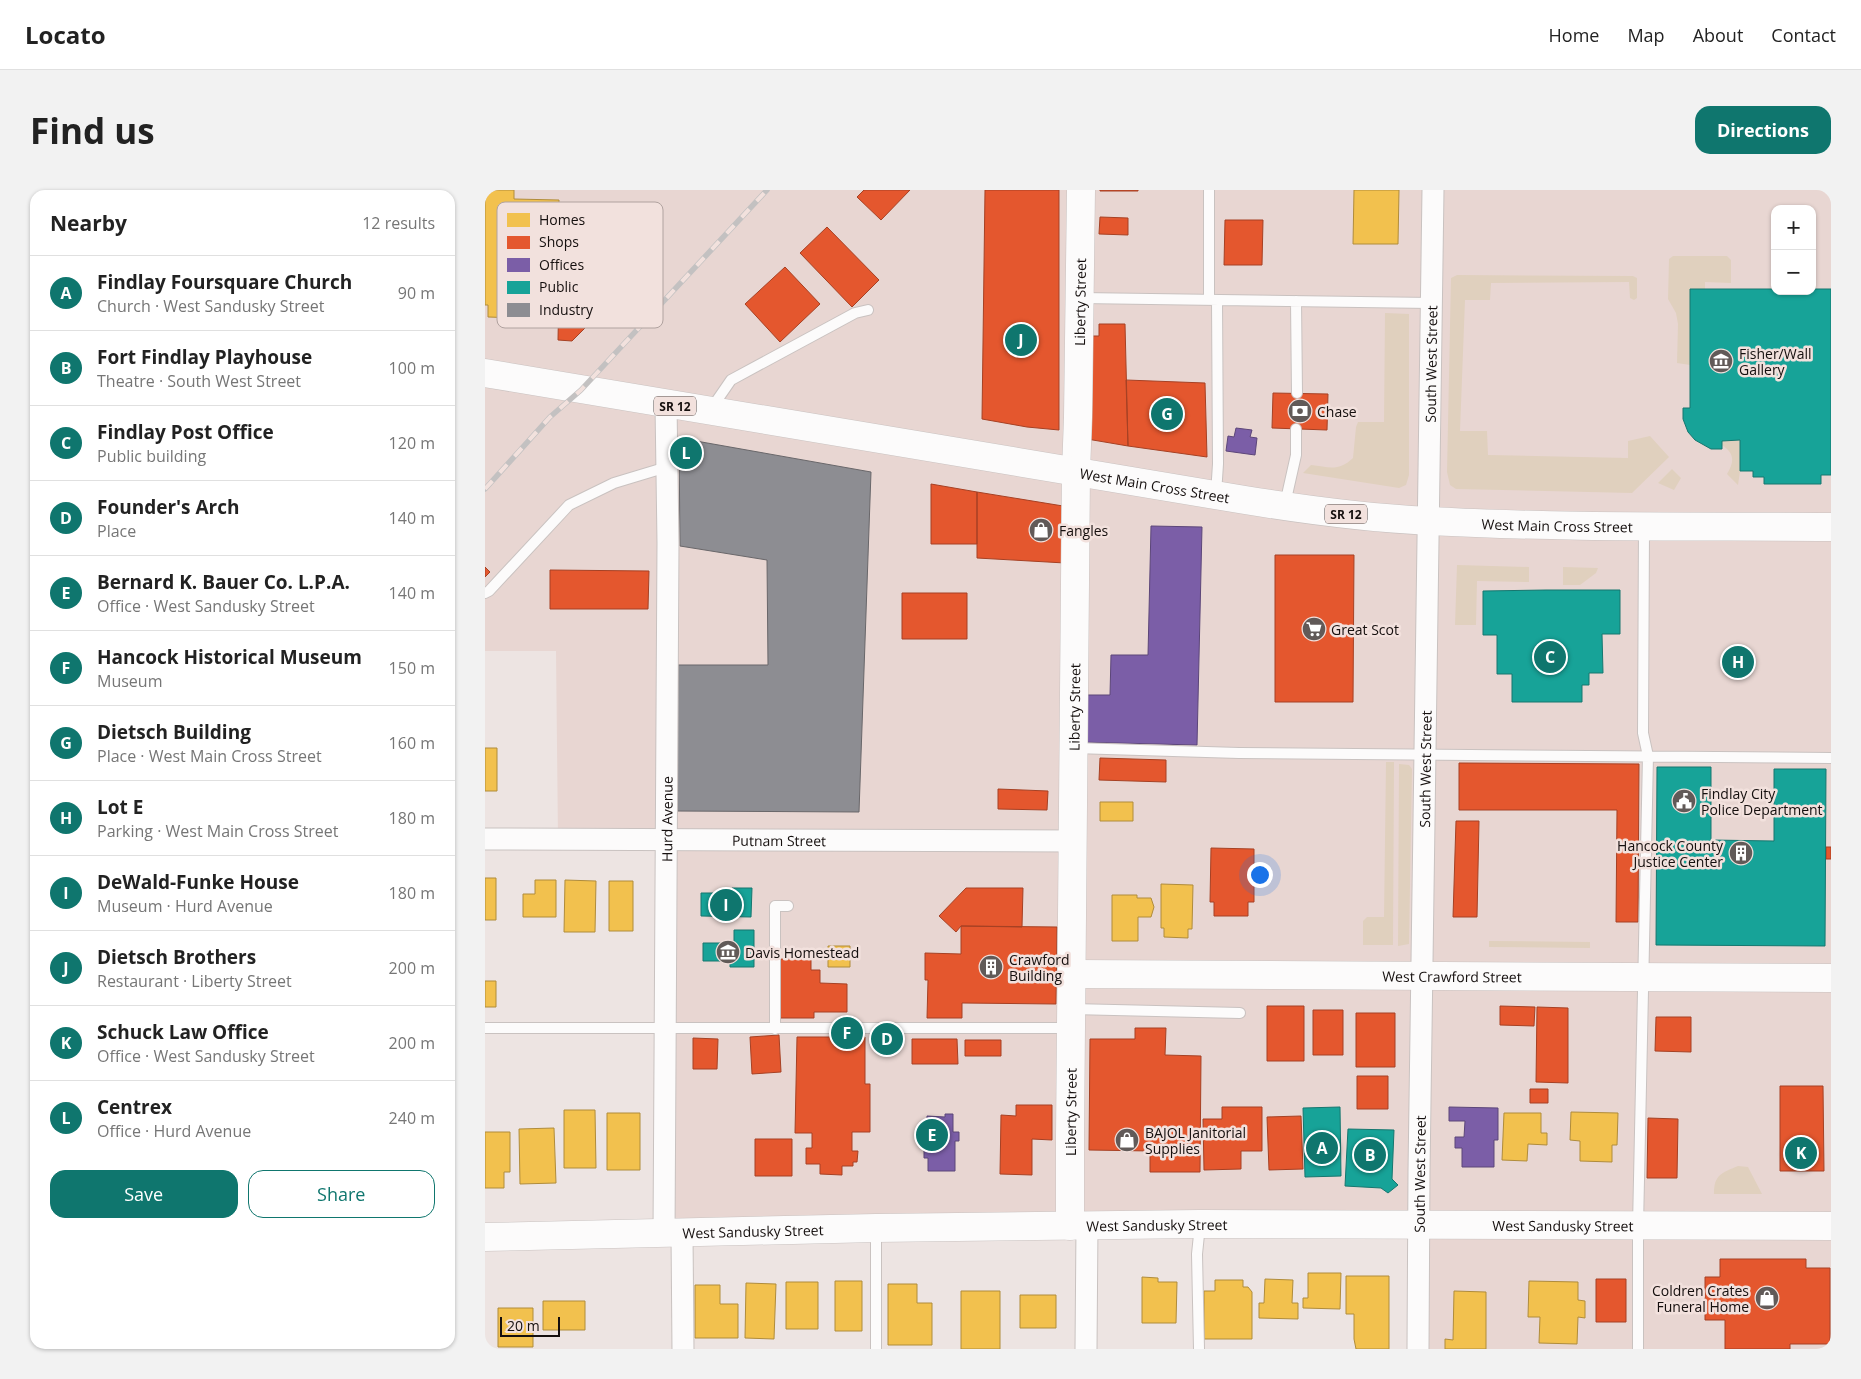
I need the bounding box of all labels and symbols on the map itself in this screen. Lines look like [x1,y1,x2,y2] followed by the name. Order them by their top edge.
[497,202,663,328] legend
[539,210,586,229] text: Homes
[539,232,579,251] text: Shops
[539,255,584,274] text: Offices
[1069,258,1090,346] street label: Liberty Street
[539,277,579,296] text: Public
[539,300,594,319] text: Industry
[1420,305,1441,423] street label: South West Street
[1005,321,1037,359] pin: J
[1739,344,1812,379] place label: Fisher/Wall Gallery
[1708,348,1734,374] museum icon: Fisher/Wall Gallery
[1151,395,1183,433] pin: G
[654,397,696,416] road number: SR 12
[1287,398,1313,424] bank icon: Chase
[1317,402,1357,421] place label: Chase
[670,434,702,472] pin: L
[1078,463,1231,507] street label: West Main Cross Street
[1325,504,1367,524] road number: SR 12
[1481,514,1633,536] street label: West Main Cross Street
[1028,517,1054,543] shop icon: Fangles
[1059,521,1109,540] place label: Fangles
[1301,616,1327,642] supermarket icon: Great Scot
[1331,620,1399,639] place label: Great Scot
[1534,638,1566,676] pin: C
[1722,643,1754,681] pin: H
[1064,663,1084,751] street label: Liberty Street
[1414,710,1435,828] street label: South West Street
[657,776,676,862] street label: Hurd Avenue
[1701,784,1823,819] place label: Findlay City Police Department
[1671,788,1697,814] public building icon: Findlay City Police Department
[732,830,826,850] street label: Putnam Street
[1617,836,1724,871] place label: Hancock County Justice Center
[1728,840,1754,866] building icon: Hancock County Justice Center
[1247,862,1273,888] your location
[710,886,742,924] pin: I
[715,939,741,965] museum icon: Davis Homestead
[745,943,859,962] place label: Davis Homestead
[1009,950,1070,985] place label: Crawford Building
[978,954,1004,980] building icon: Crawford Building
[1382,966,1522,986] street label: West Crawford Street
[831,1014,863,1052] pin: F
[871,1020,903,1058] pin: D
[1061,1068,1080,1156] street label: Liberty Street
[1409,1115,1429,1233] street label: South West Street
[916,1116,948,1154] pin: E
[1145,1123,1246,1158] place label: BAJOL Janitorial Supplies
[1114,1127,1140,1153] shop icon: BAJOL Janitorial Supplies
[1306,1129,1338,1167] pin: A
[1785,1134,1817,1172] pin: K
[1354,1136,1386,1174] pin: B
[1086,1214,1228,1235] street label: West Sandusky Street
[1492,1215,1634,1235] street label: West Sandusky Street
[682,1220,824,1242] street label: West Sandusky Street
[1652,1281,1749,1316] place label: Coldren Crates Funeral Home
[1754,1285,1780,1311] shop icon: Coldren Crates Funeral Home
[500,1314,560,1337] scale bar

